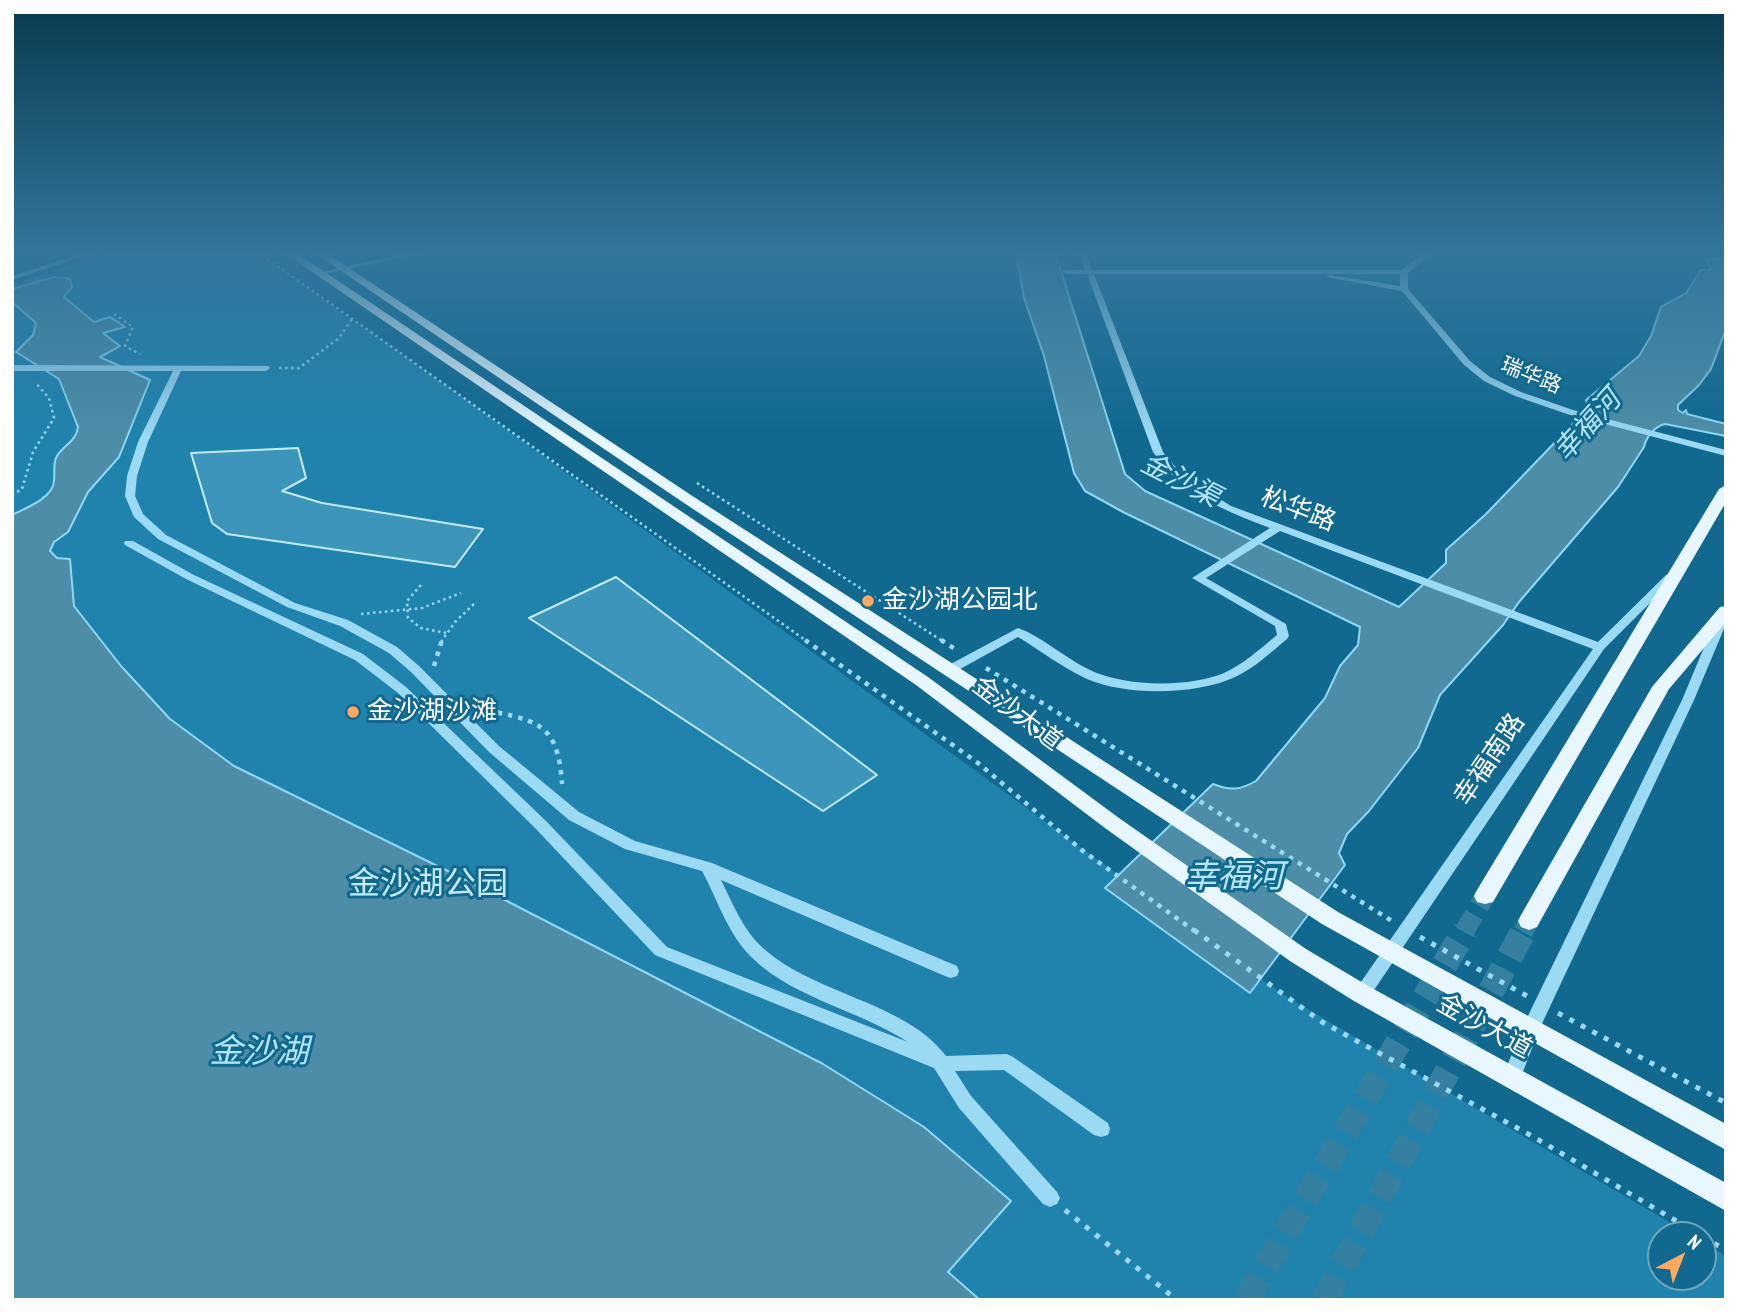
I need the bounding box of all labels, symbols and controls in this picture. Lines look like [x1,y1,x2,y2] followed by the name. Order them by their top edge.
[1497,353,1565,399] street label: 瑞华路
[1547,384,1629,468] water label: 幸福河
[1135,447,1225,515] water label: 金沙渠
[1256,481,1340,539] street label: 松华路
[882,585,1038,617] place label: 金沙湖公园北
[860,593,876,609] marker: 金沙湖公园北
[966,670,1068,758] street label: 金沙大道
[367,696,497,728] place label: 金沙湖沙滩
[345,704,361,720] marker: 金沙湖沙滩
[1448,708,1532,812] street label: 幸福南路
[1185,858,1283,898] water label: 幸福河
[348,866,508,904] park label: 金沙湖公园
[1431,988,1537,1066] street label: 金沙大道
[210,1033,308,1073] water label: 金沙湖
[1647,1221,1717,1291] north arrow
[1683,1230,1707,1254] text: N

